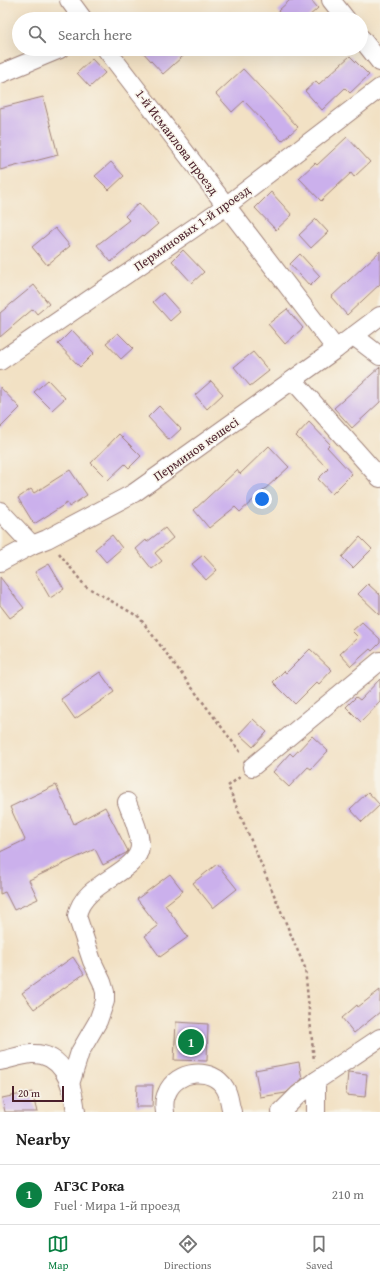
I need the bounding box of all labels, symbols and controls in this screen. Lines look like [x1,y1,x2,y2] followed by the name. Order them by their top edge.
[12,12,368,56] search box
[26,23,48,45] icon: search
[58,24,132,45] text: Search here
[131,85,223,199] street label: 1-й Исмаилова проезд
[130,180,254,276] street label: Перминовых 1-й проезд
[149,412,243,486] street label: Перминов көшесі
[252,489,272,509] your location
[178,1027,204,1057] pin: 1
[12,1084,64,1103] scale bar
[18,1085,40,1101] text: 20 m
[16,1126,70,1151] text: Nearby
[54,1175,125,1196] text: АГЗС Рока
[26,1185,32,1204] text: 1
[332,1185,364,1204] text: 210 m
[54,1196,180,1215] text: Fuel · Мира 1-й проезд
[47,1233,69,1273] tab: Map
[164,1233,211,1273] tab: Directions
[306,1233,333,1273] tab: Saved

